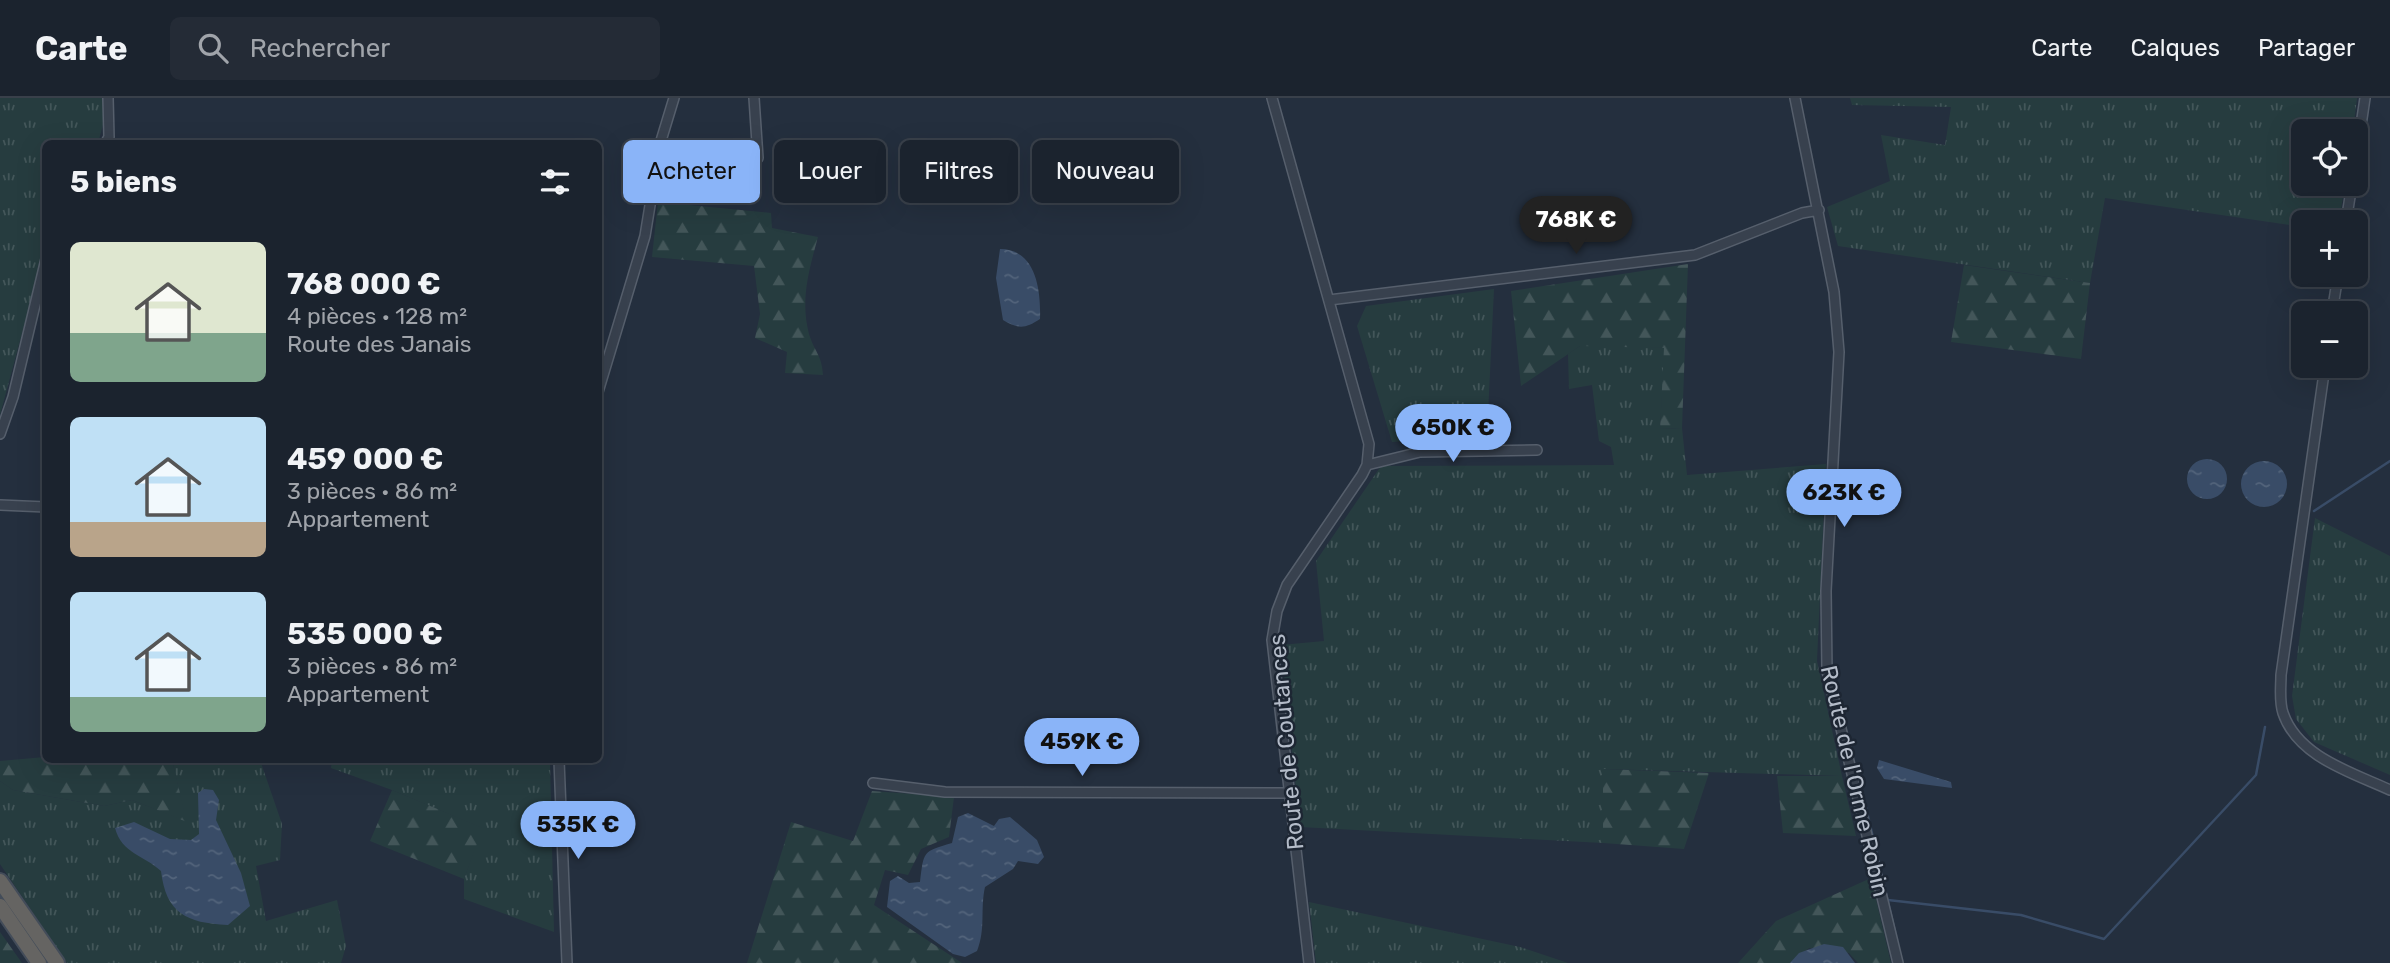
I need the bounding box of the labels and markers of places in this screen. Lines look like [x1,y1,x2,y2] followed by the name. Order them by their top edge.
[1519,197,1633,256] pin: 768K €
[1396,404,1510,464] pin: 650K €
[1787,470,1901,529] pin: 623K €
[1025,718,1139,778] pin: 459K €
[521,802,635,861] pin: 535K €

